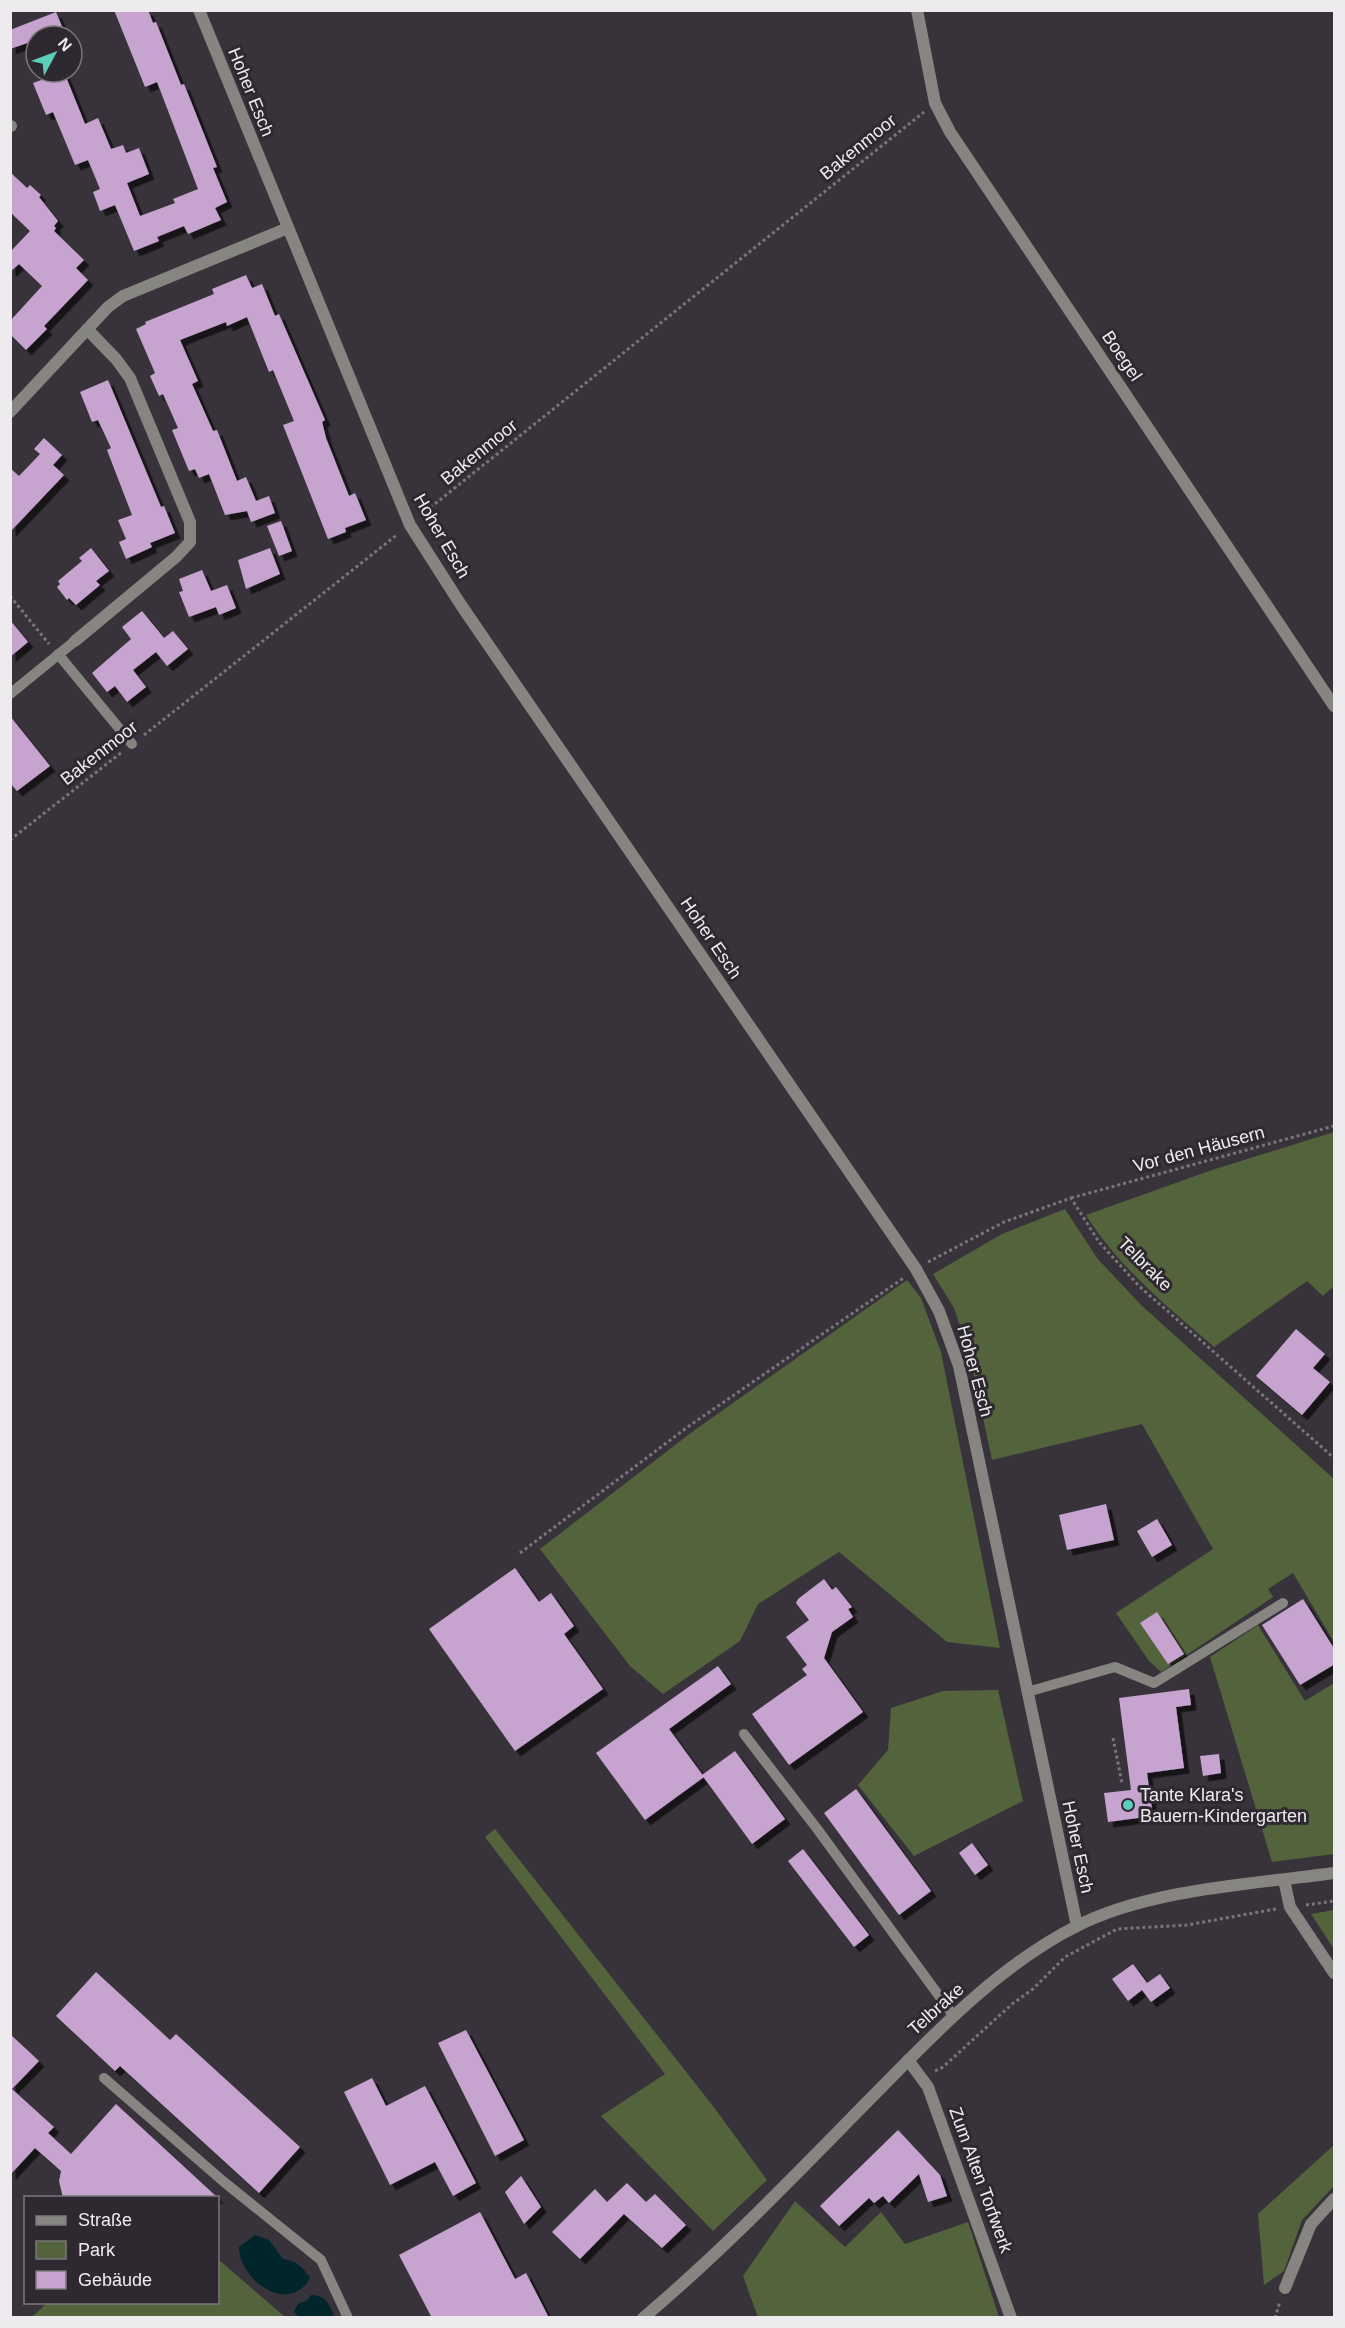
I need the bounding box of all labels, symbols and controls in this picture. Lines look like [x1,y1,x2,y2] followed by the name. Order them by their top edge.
[24,24,84,84] north arrow
[55,35,75,54] text: N
[224,45,278,139] street label: Hoher Esch
[816,110,900,184] street label: Bakenmoor
[1098,327,1146,385] street label: Boegel
[437,415,521,489] street label: Bakenmoor
[410,490,474,582] street label: Hoher Esch
[57,717,141,789] street label: Bakenmoor
[676,893,746,983] street label: Hoher Esch
[1131,1122,1267,1176] street label: Vor den Häusern
[1114,1233,1176,1295] street label: Telbrake
[953,1323,997,1419] street label: Hoher Esch
[1140,1785,1307,1826] place label: Tante Klara's Bauern-Kindergarten
[1121,1798,1135,1812] marker: Tante Klara's Bauern-Kindergarten
[1058,1799,1098,1895] street label: Hoher Esch
[904,1979,968,2039] street label: Telbrake
[945,2104,1017,2257] street label: Zum Alten Torfwerk
[24,2196,219,2304] legend
[78,2210,132,2230] text: Straße
[78,2240,116,2260] text: Park
[78,2270,152,2290] text: Gebäude

